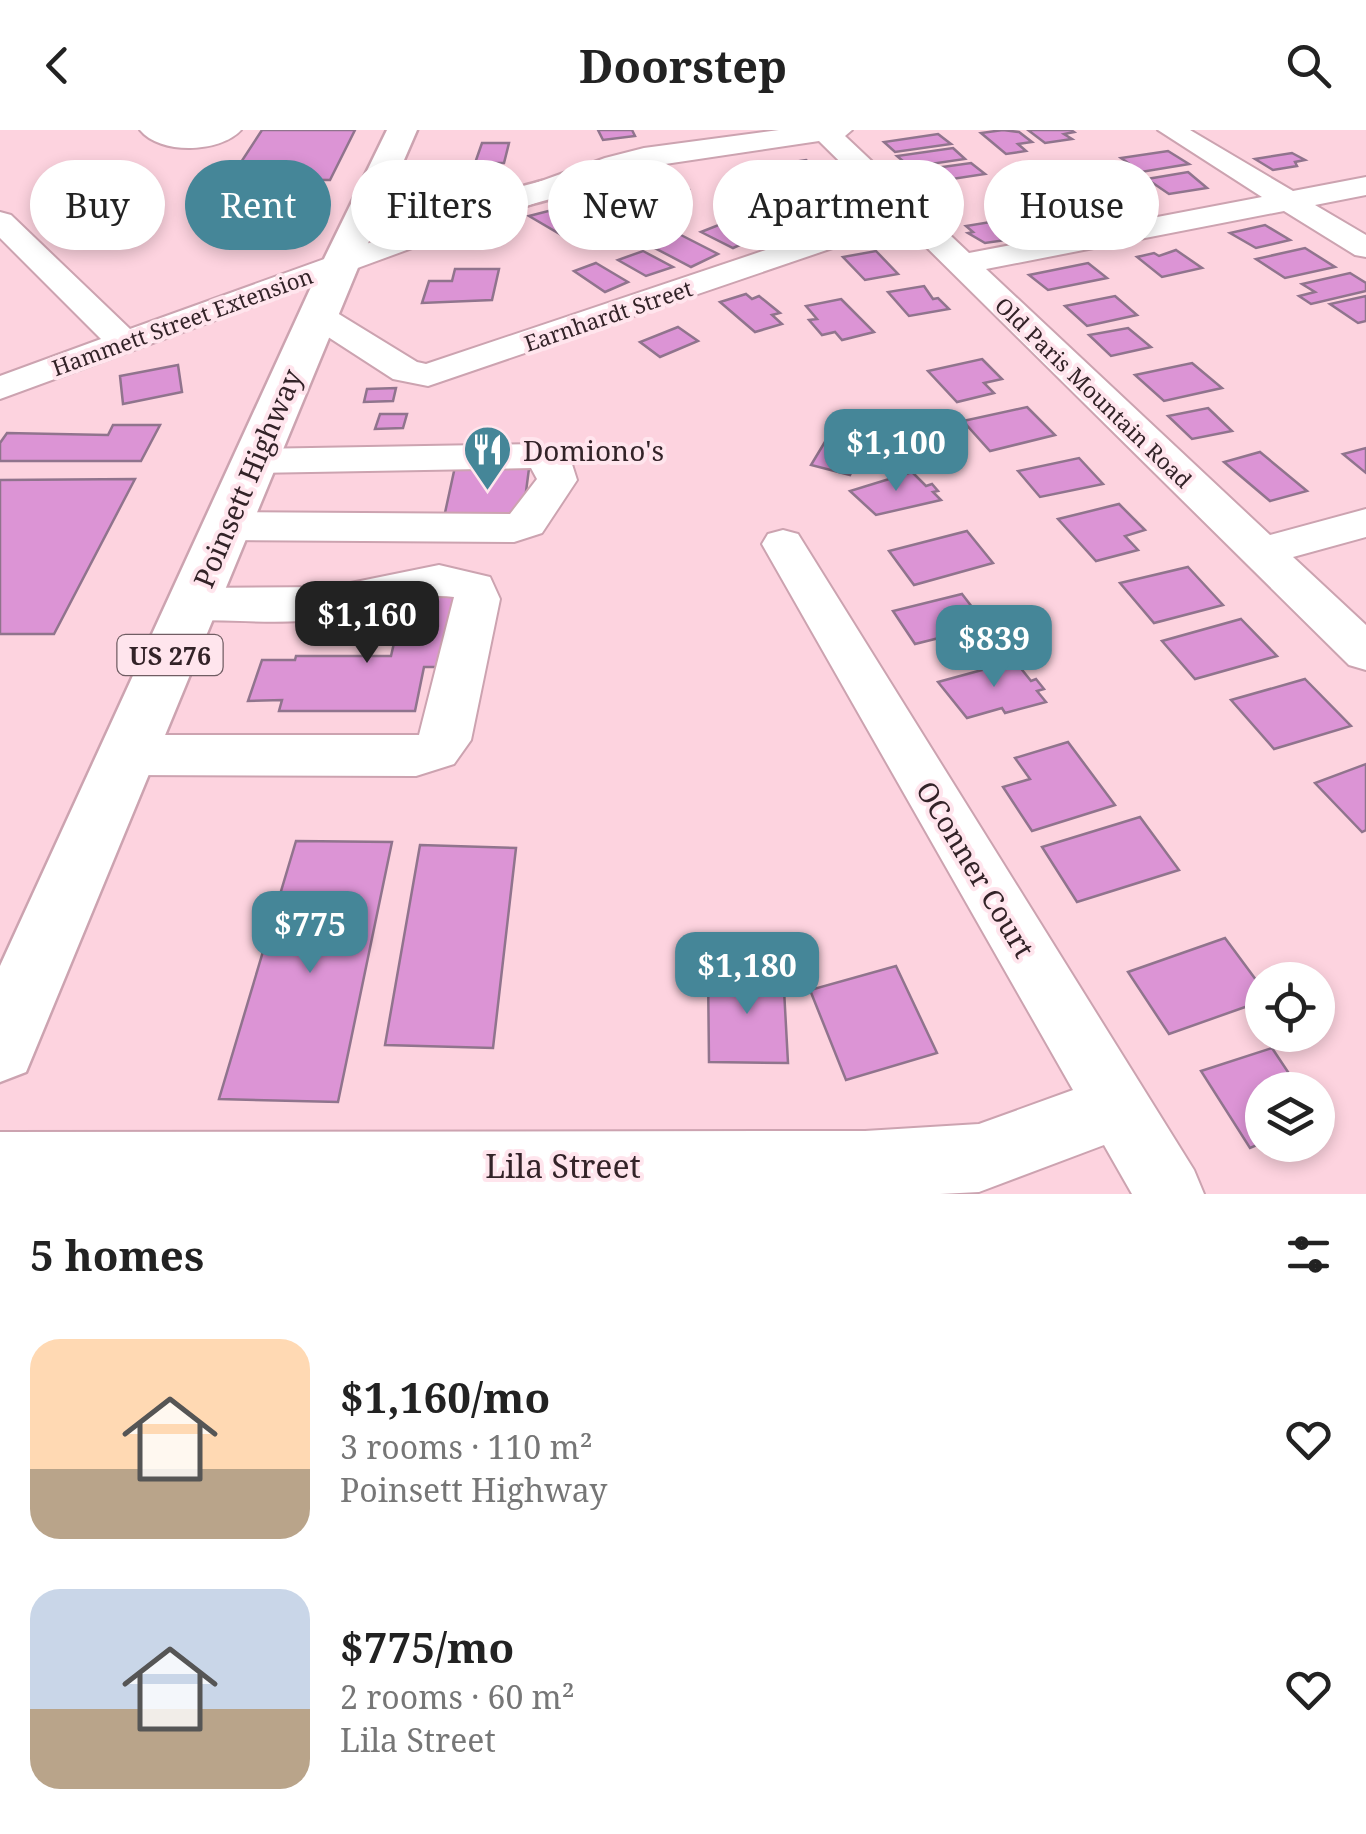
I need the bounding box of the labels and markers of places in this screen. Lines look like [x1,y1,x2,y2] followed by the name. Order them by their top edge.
[815,409,977,494] pin: $1,100
[462,424,514,492] restaurant icon: Domiono's
[523,431,664,469] place label: Domiono's
[286,581,448,666] pin: $1,160
[935,605,1053,690] pin: $839
[251,891,369,976] pin: $775
[666,932,828,1017] pin: $1,180

